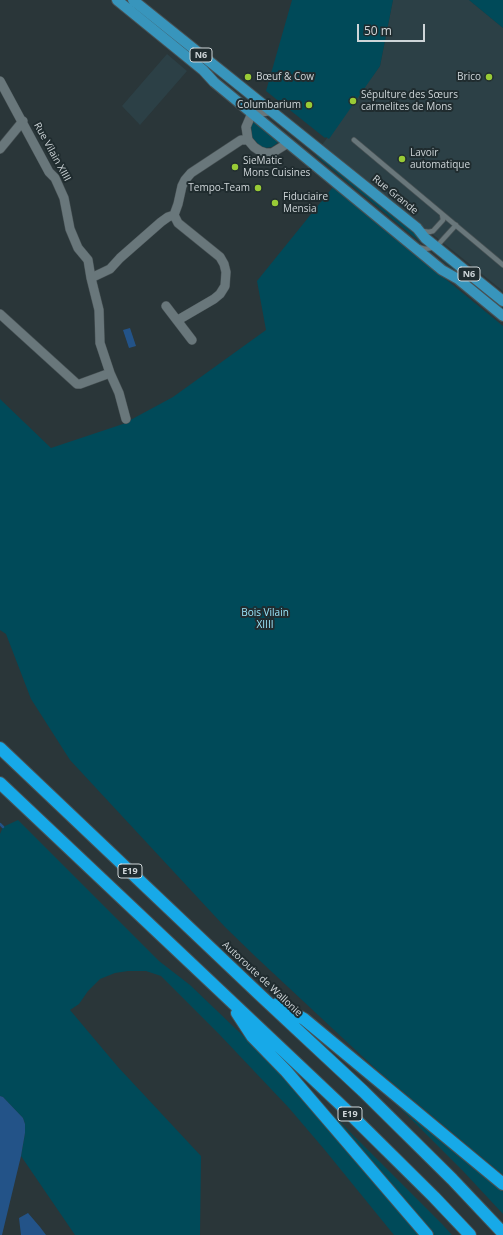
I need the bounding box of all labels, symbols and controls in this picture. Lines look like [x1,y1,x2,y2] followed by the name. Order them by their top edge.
[359,16,427,42] scale bar
[364,22,392,39] text: 50 m
[190,48,212,62] road number: N6
[256,71,314,83] place label: Bœuf & Cow
[457,71,481,83] place label: Brico
[243,72,253,82] marker: Bœuf & Cow
[484,72,494,82] marker: Brico
[361,89,458,112] place label: Sépulture des Sœurs carmelites de Mons
[348,96,358,106] marker: Sépulture des Sœurs carmelites de Mons
[237,99,301,111] place label: Columbarium
[304,100,314,110] marker: Columbarium
[31,121,73,183] street label: Rue Vilain XIIII
[410,147,470,170] place label: Lavoir automatique
[397,154,407,164] marker: Lavoir automatique
[243,155,310,178] place label: SieMatic Mons Cuisines
[230,162,240,172] marker: SieMatic Mons Cuisines
[370,173,420,217] street label: Rue Grande
[188,182,250,194] place label: Tempo-Team
[253,183,263,193] marker: Tempo-Team
[283,191,328,214] place label: Fiduciaire Mensia
[270,198,280,208] marker: Fiduciaire Mensia
[458,267,480,281] road number: N6
[241,607,289,630] park label: Bois Vilain XIIII
[118,864,142,878] road number: E19
[220,939,304,1019] street label: Autoroute de Wallonie
[338,1107,362,1121] road number: E19

